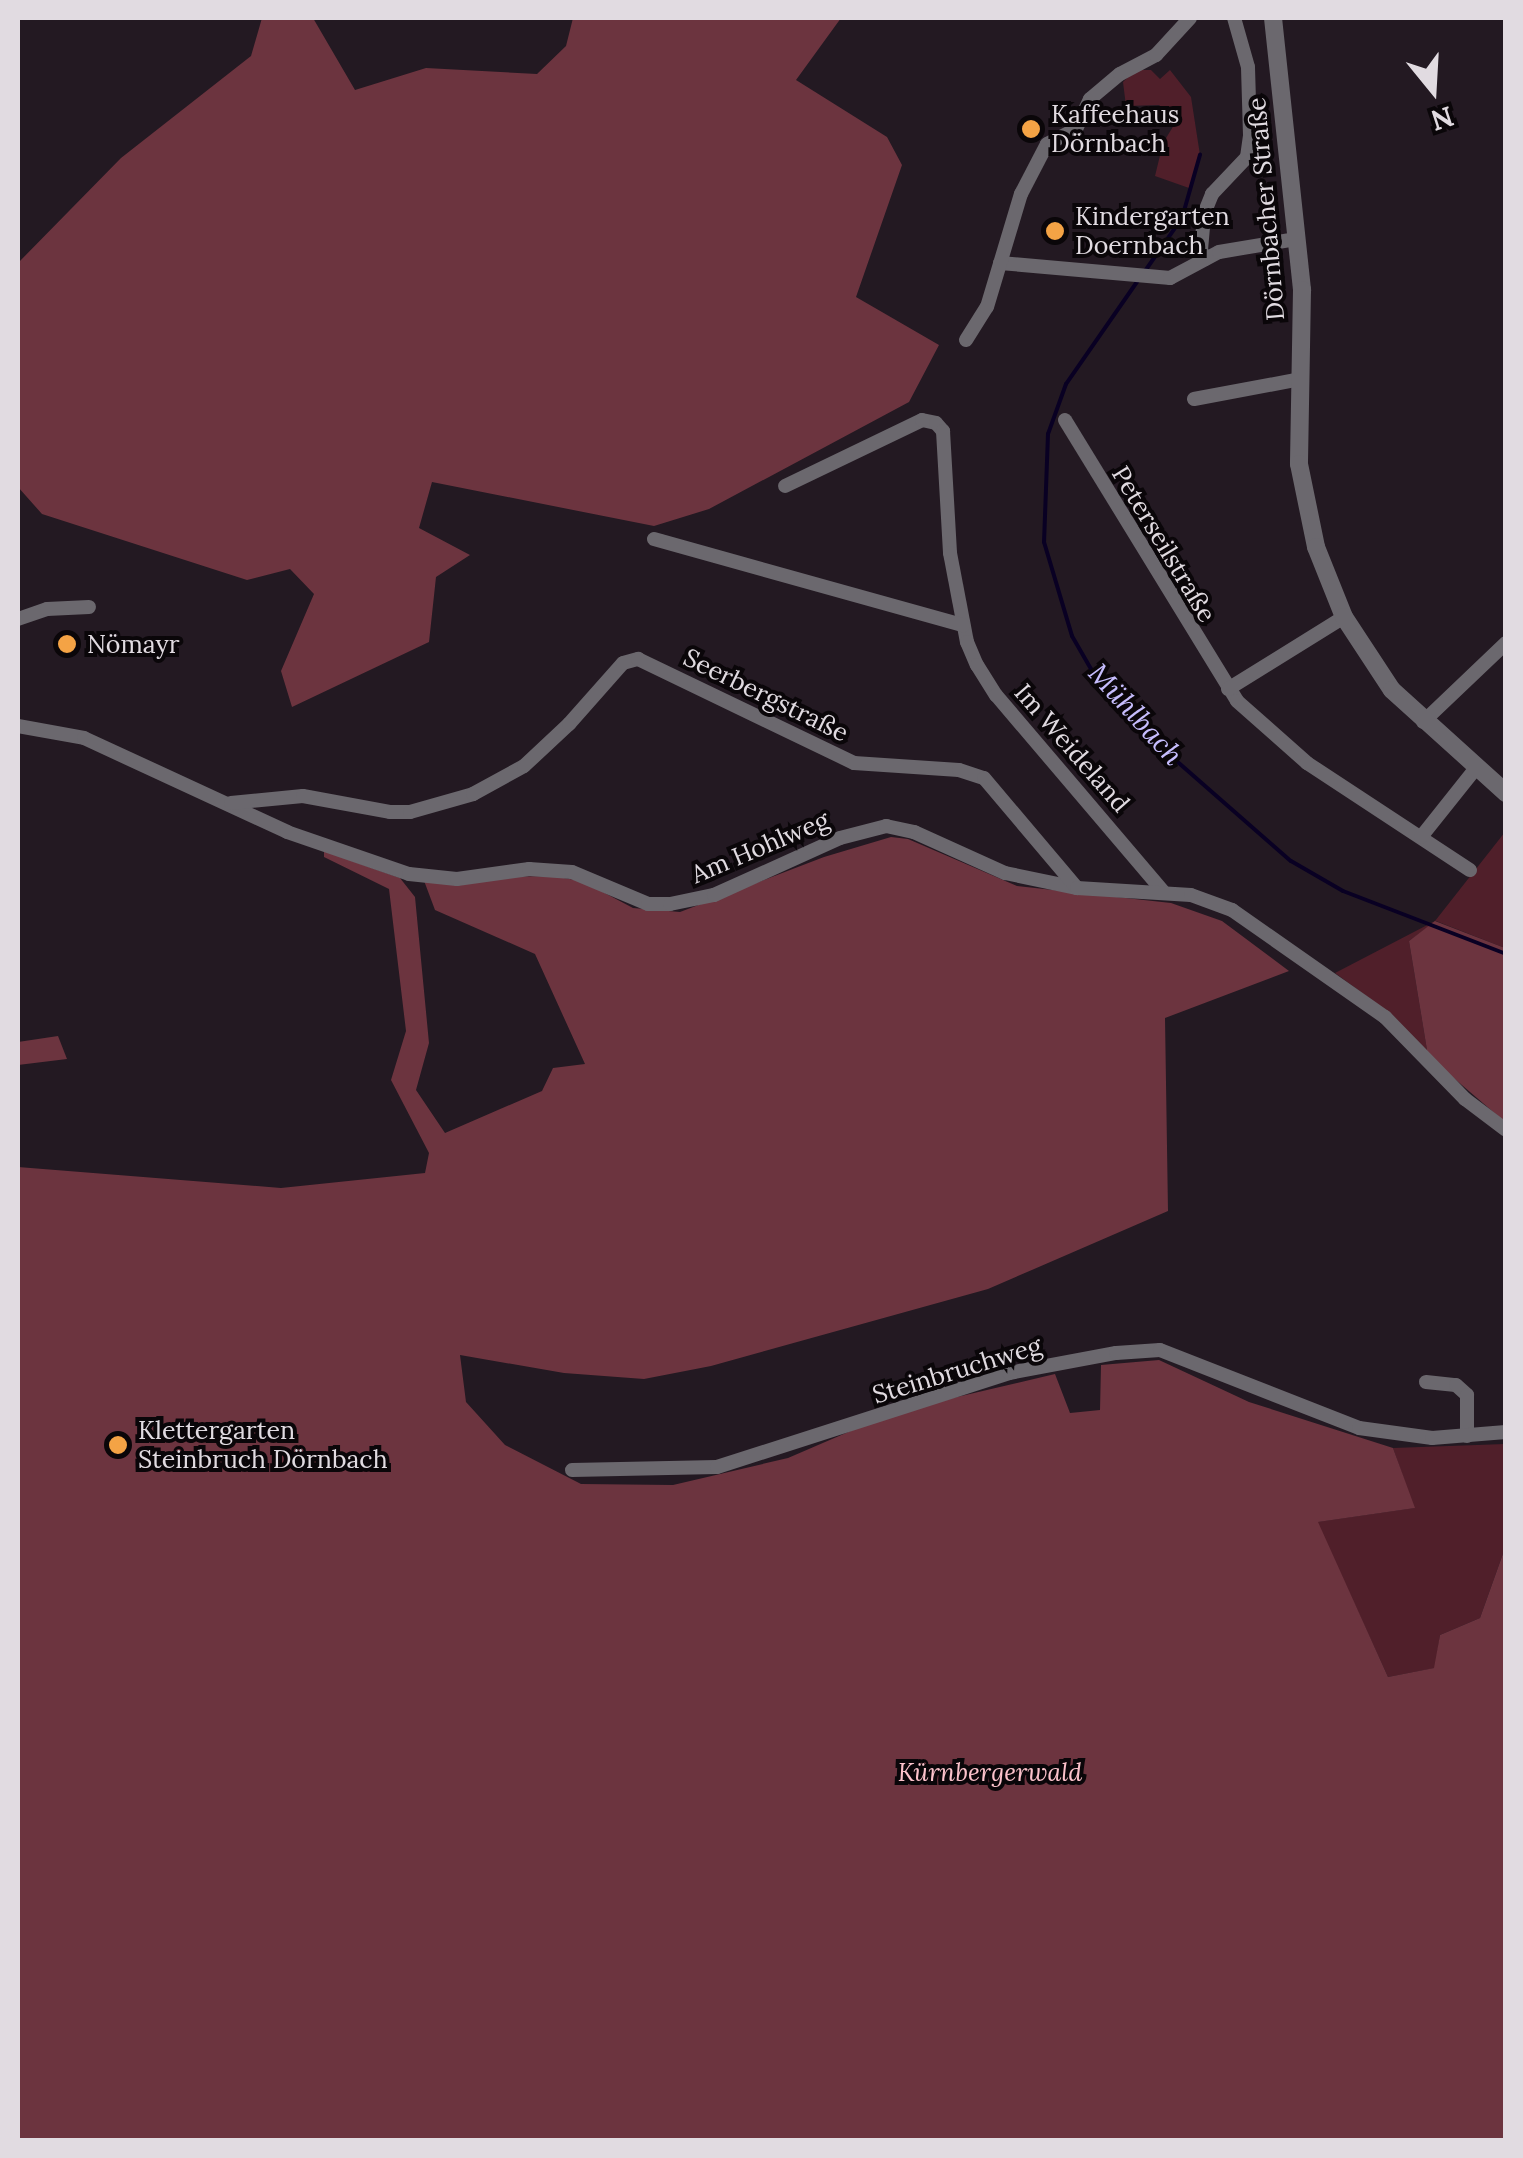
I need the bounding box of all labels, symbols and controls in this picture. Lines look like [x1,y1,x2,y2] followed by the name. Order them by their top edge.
[1383,40,1483,140] north arrow
[1241,96,1291,322] street label: Dörnbacher Straße
[1426,98,1458,139] text: N
[1051,100,1179,159] place label: Kaffeehaus Dörnbach
[1020,118,1042,140] marker: Kaffeehaus Dörnbach
[1075,202,1230,261] place label: Kindergarten Doernbach
[1044,220,1066,242] marker: Kindergarten Doernbach
[1106,461,1222,627] street label: Peterseilstraße
[87,629,179,659] place label: Nömayr
[56,633,78,655] marker: Nömayr
[679,642,853,748] street label: Seerbergstraße
[1082,656,1190,772] water label: Mühlbach
[1008,678,1136,818] street label: Im Weideland
[687,804,833,890] street label: Am Hohlweg
[869,1330,1045,1410] street label: Steinbruchweg
[138,1416,388,1475] place label: Klettergarten Steinbruch Dörnbach
[107,1434,129,1456] marker: Klettergarten Steinbruch Dörnbach
[898,1757,1082,1787] park label: Kürnbergerwald

